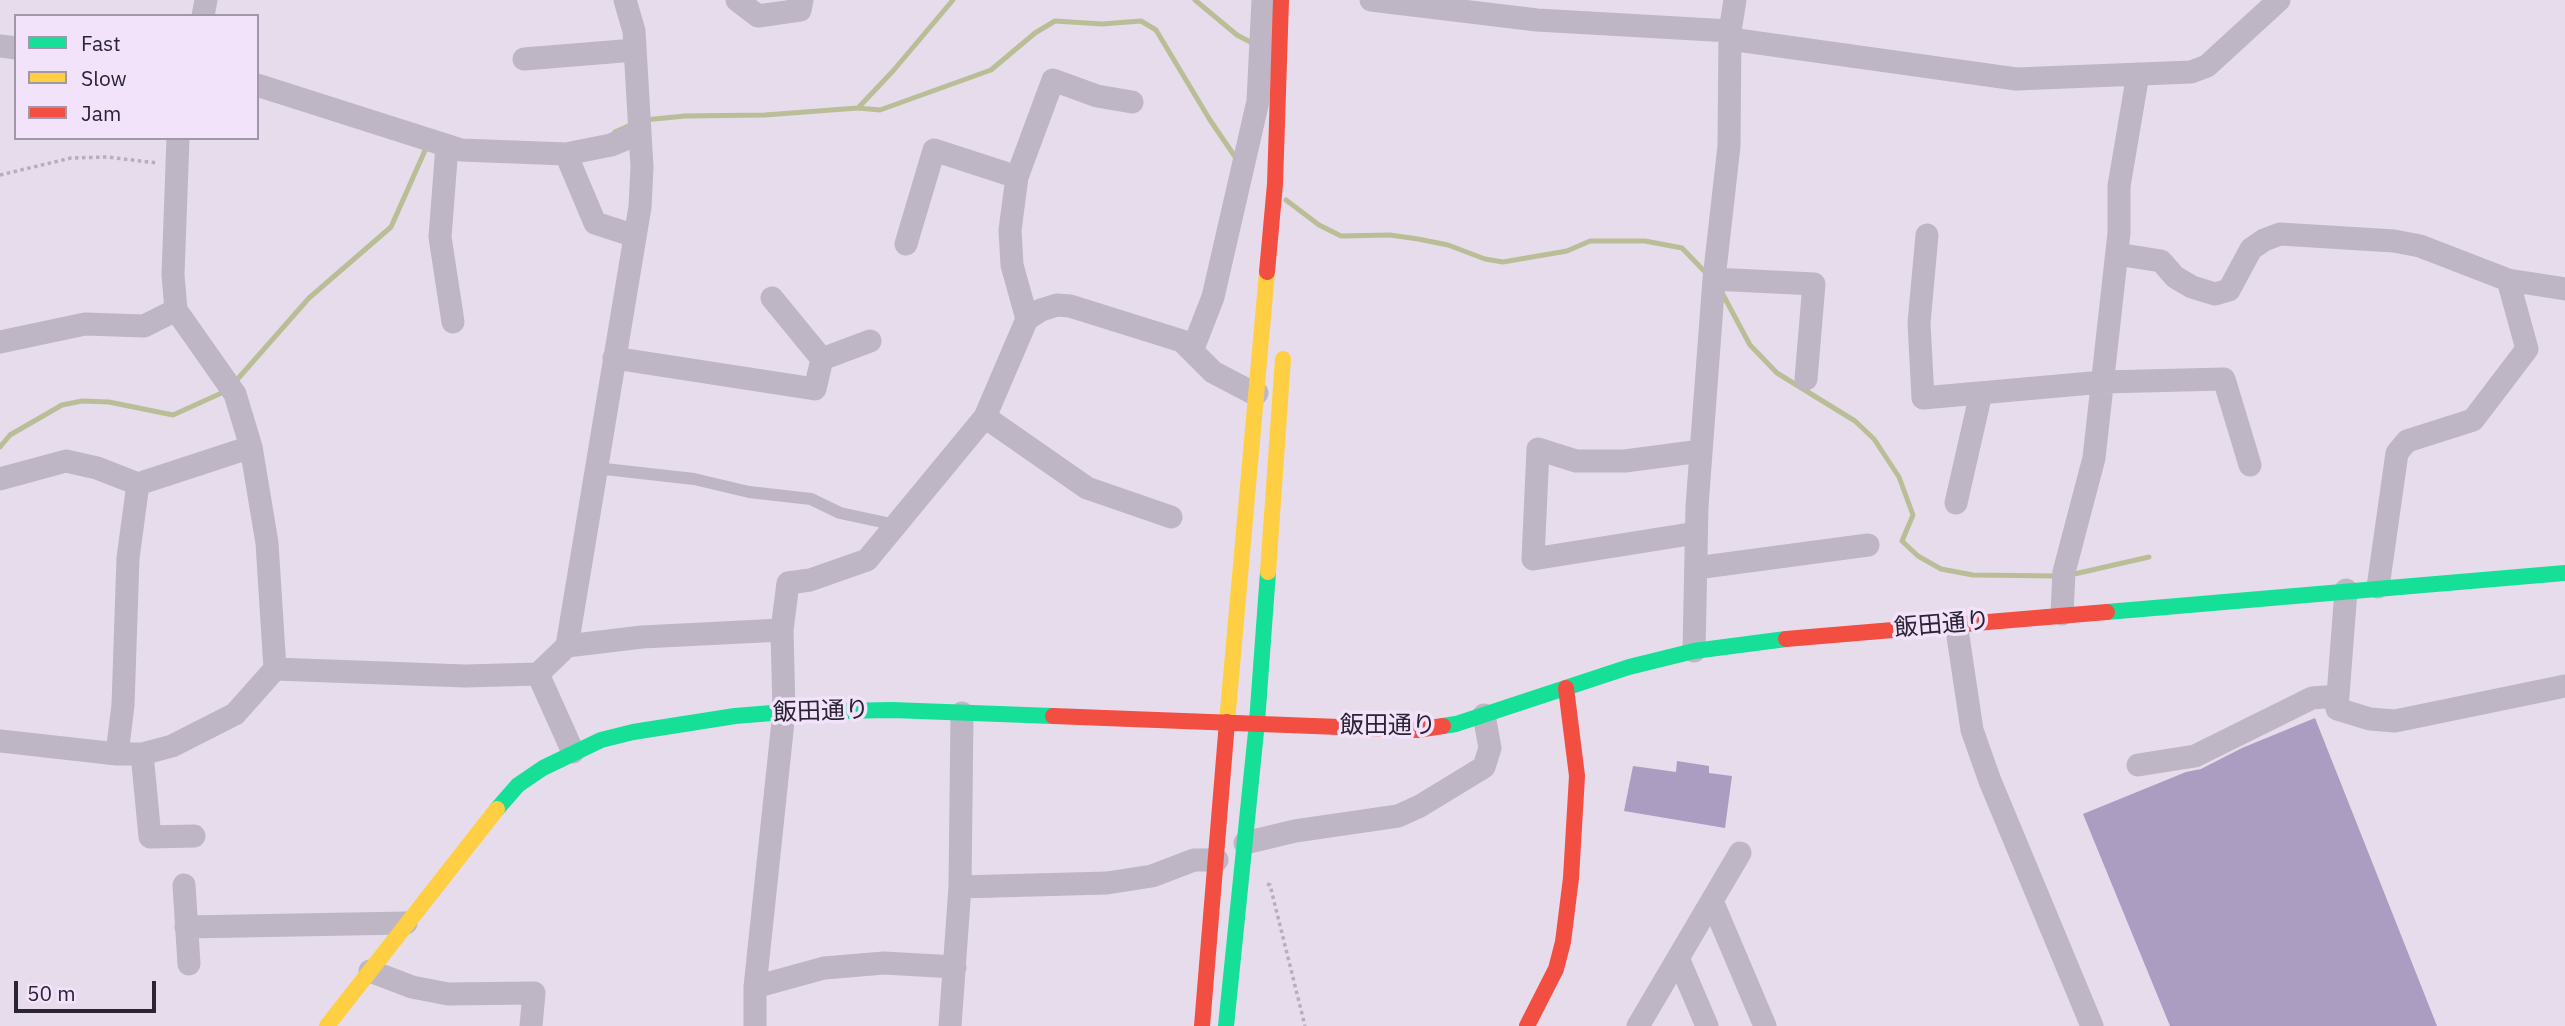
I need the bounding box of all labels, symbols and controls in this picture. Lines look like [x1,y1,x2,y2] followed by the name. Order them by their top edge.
[14,14,259,140] legend
[81,29,121,57] text: Fast
[81,64,127,92] text: Slow
[81,99,121,127] text: Jam
[1893,606,1991,644] street label: 飯田通り
[773,696,869,728] street label: 飯田通り
[1340,712,1436,740] street label: 飯田通り
[18,967,159,1011] scale bar
[27,979,76,1007] text: 50 m

